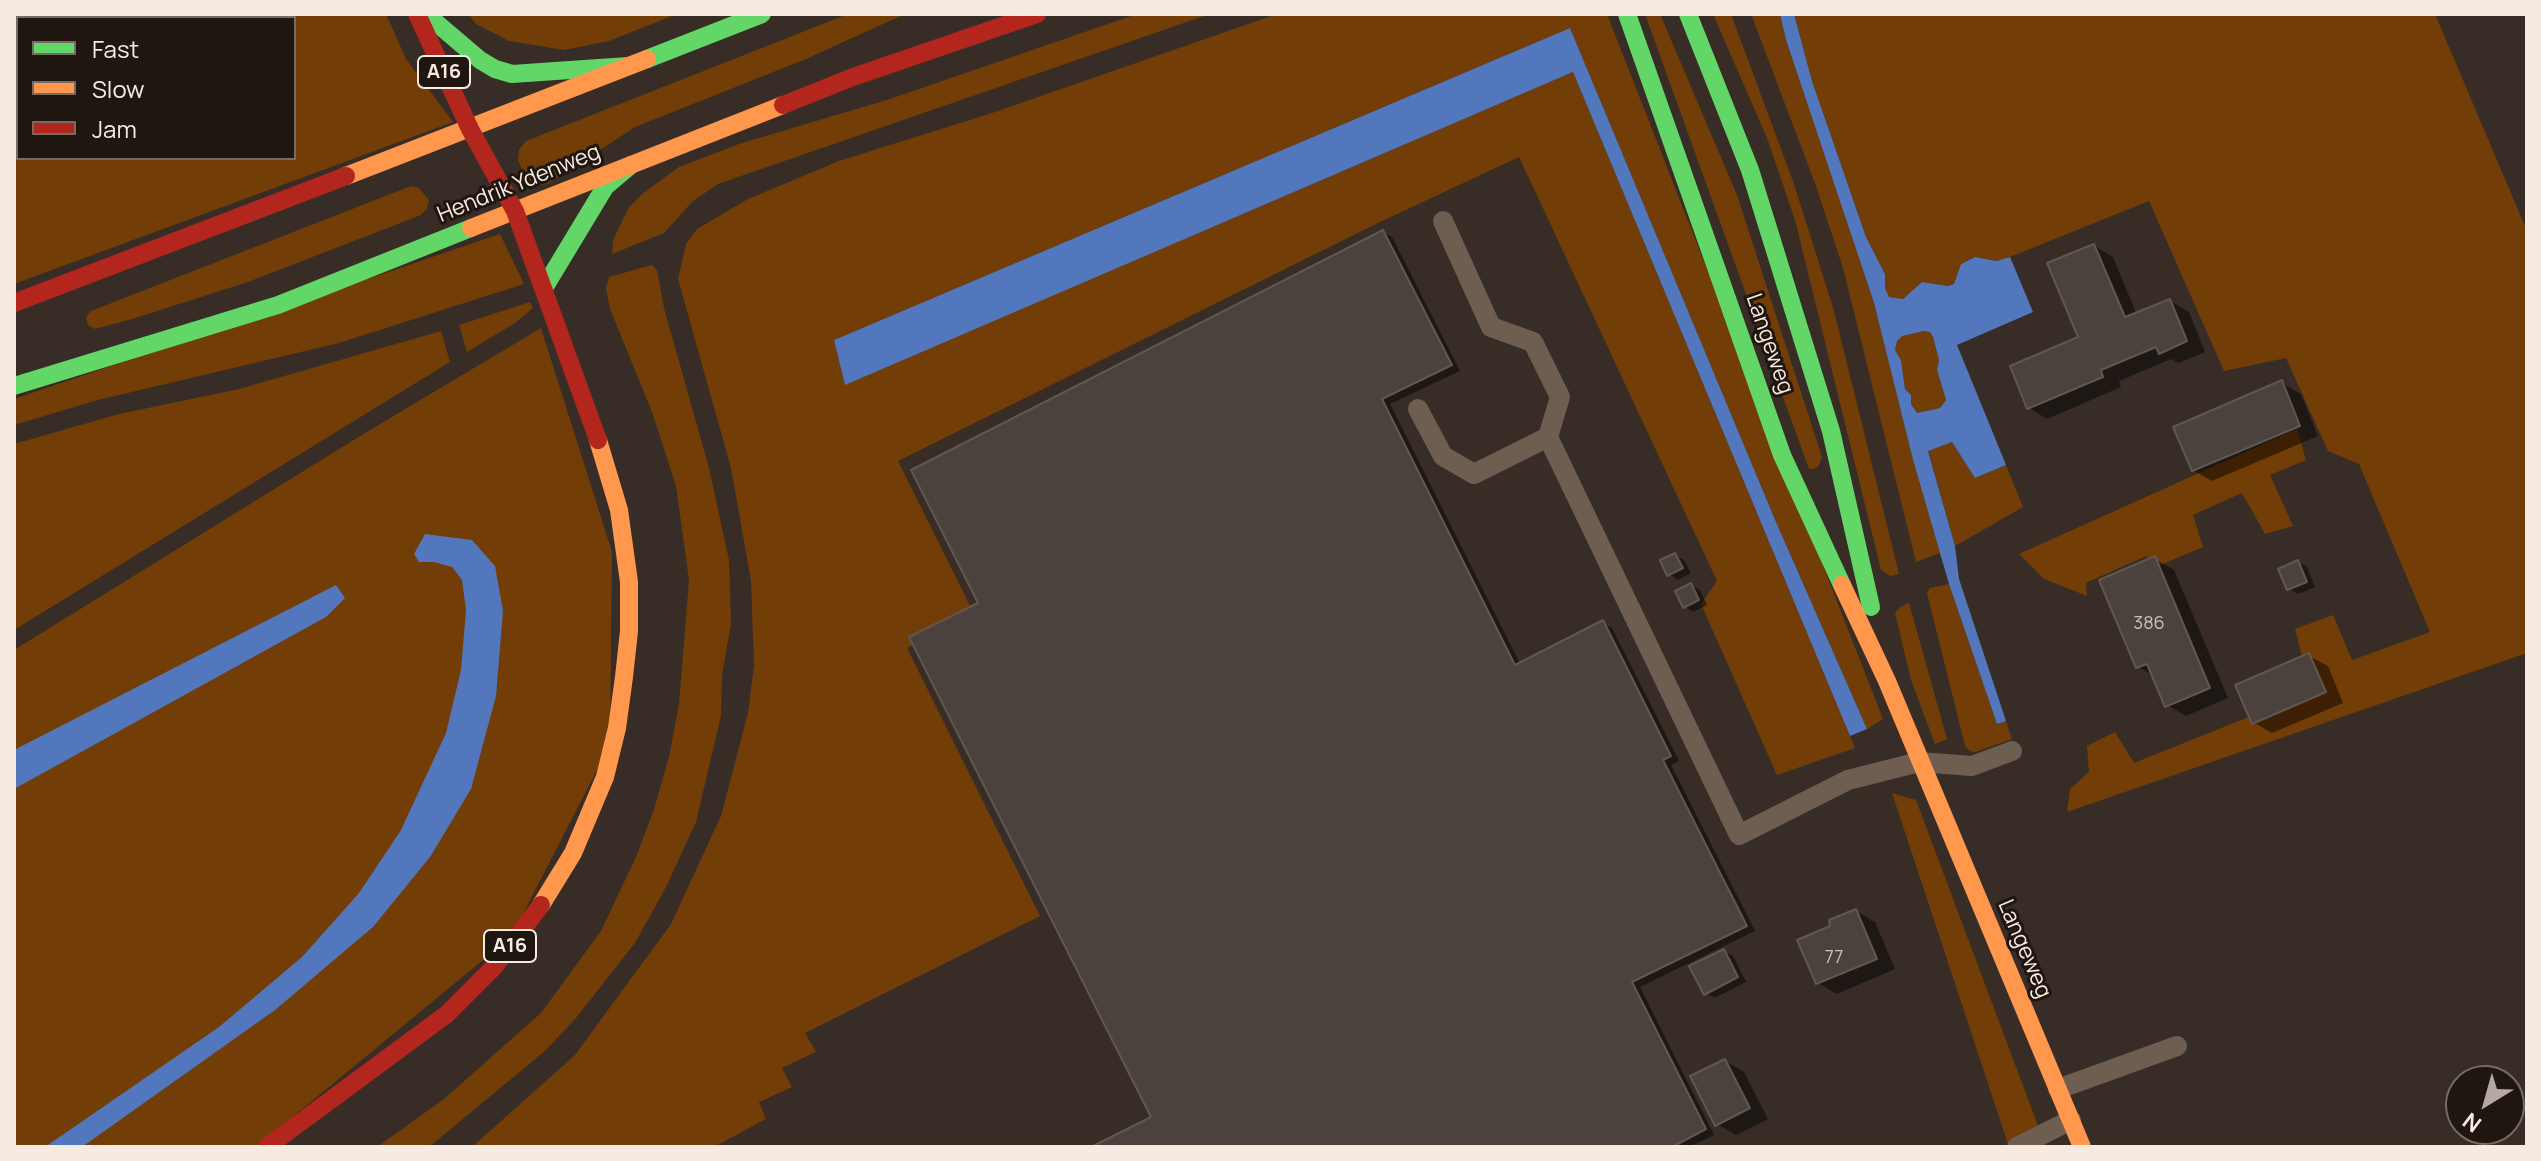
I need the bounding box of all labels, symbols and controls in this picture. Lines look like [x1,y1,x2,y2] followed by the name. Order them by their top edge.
[16,16,296,160] legend
[92,32,139,65] text: Fast
[418,56,470,88] road number: A16
[92,72,145,105] text: Slow
[92,112,137,145] text: Jam
[434,139,604,229] street label: Hendrik Ydenweg
[1740,290,1798,398] street label: Langeweg
[2133,613,2165,635] house number: 386
[1991,896,2057,1002] street label: Langeweg
[484,930,536,962] road number: A16
[1825,947,1843,969] house number: 77
[2445,1065,2525,1145] north arrow
[2456,1106,2487,1139] text: N

